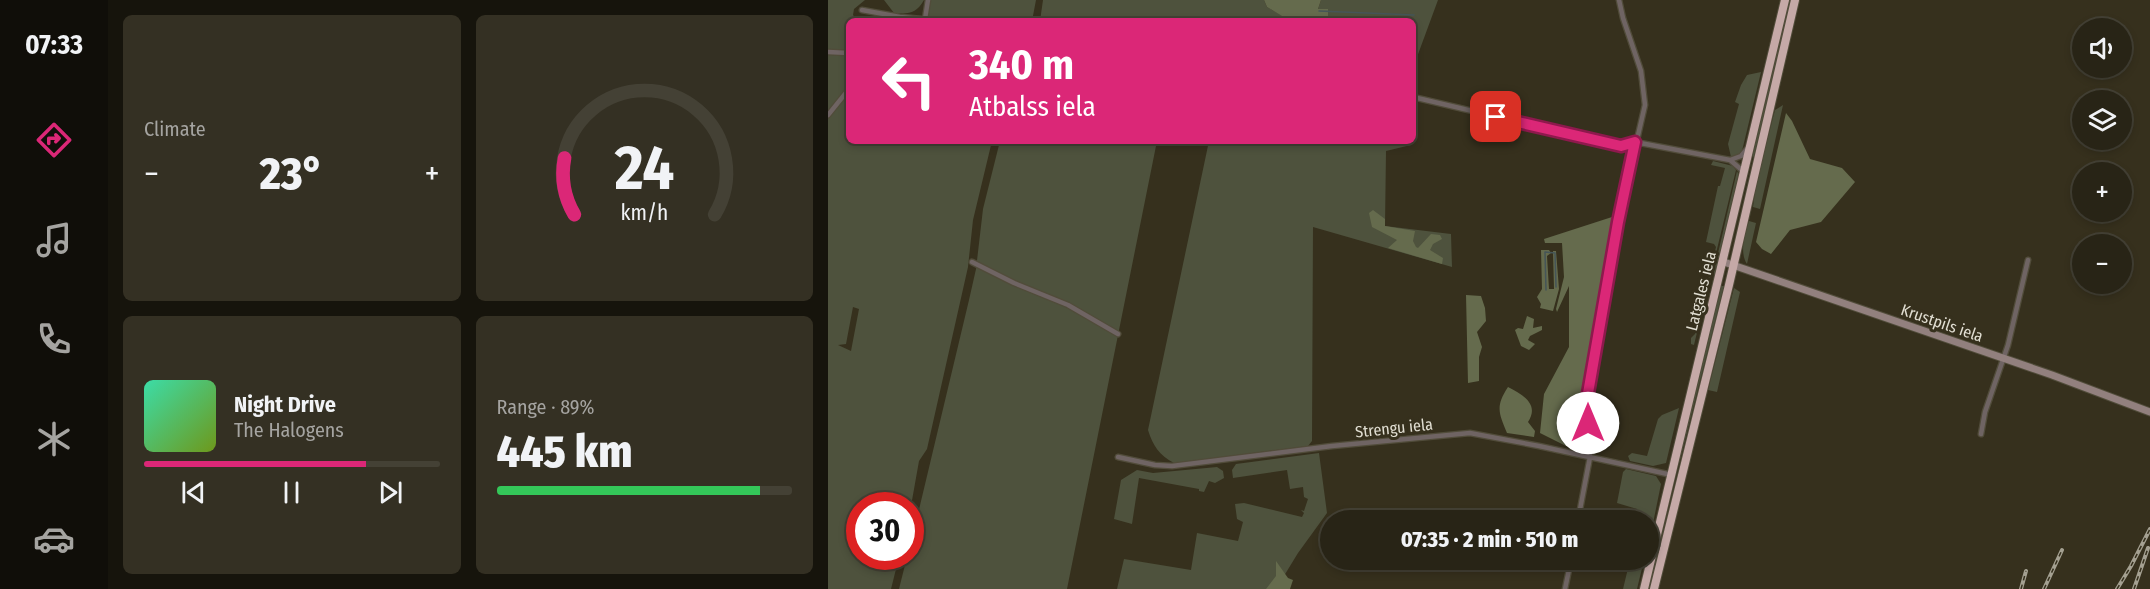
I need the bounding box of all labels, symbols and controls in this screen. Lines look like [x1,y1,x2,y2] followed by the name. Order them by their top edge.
[2072,18,2132,294] map controls
[2072,18,2132,78] button: sound
[25,29,83,61] text: 07:33
[969,40,1074,90] text: 340 m
[870,42,948,120] icon: left
[2072,90,2132,150] button: layers
[969,91,1096,123] text: Atbalss iela
[1470,91,1521,142] pin
[1479,100,1512,133] icon: arrive
[144,117,206,141] text: Climate
[33,119,75,161] icon: directions
[613,131,674,206] text: 24
[260,147,324,201] text: 23°
[144,154,159,194] text: −
[424,154,440,194] text: +
[2072,162,2132,222] button: +
[620,200,668,226] text: km/h
[33,219,75,261] icon: music
[2072,234,2132,294] button: −
[1682,249,1720,333] street label: Latgales iela
[1898,300,1986,346] street label: Krustpils iela
[33,318,75,360] icon: phone
[234,391,336,418] text: Night Drive
[1556,391,1620,455] position arrow
[497,395,595,419] text: Range · 89%
[1354,414,1434,442] street label: Strengu iela
[33,418,75,460] icon: climate
[234,418,344,442] text: The Halogens
[497,425,633,479] text: 445 km
[177,476,210,509] icon: previous
[275,476,308,509] icon: pause
[374,476,407,509] icon: next
[846,492,924,570] speed limit sign: 30
[33,518,75,560] icon: car
[1401,526,1578,553] text: 07:35 · 2 min · 510 m

